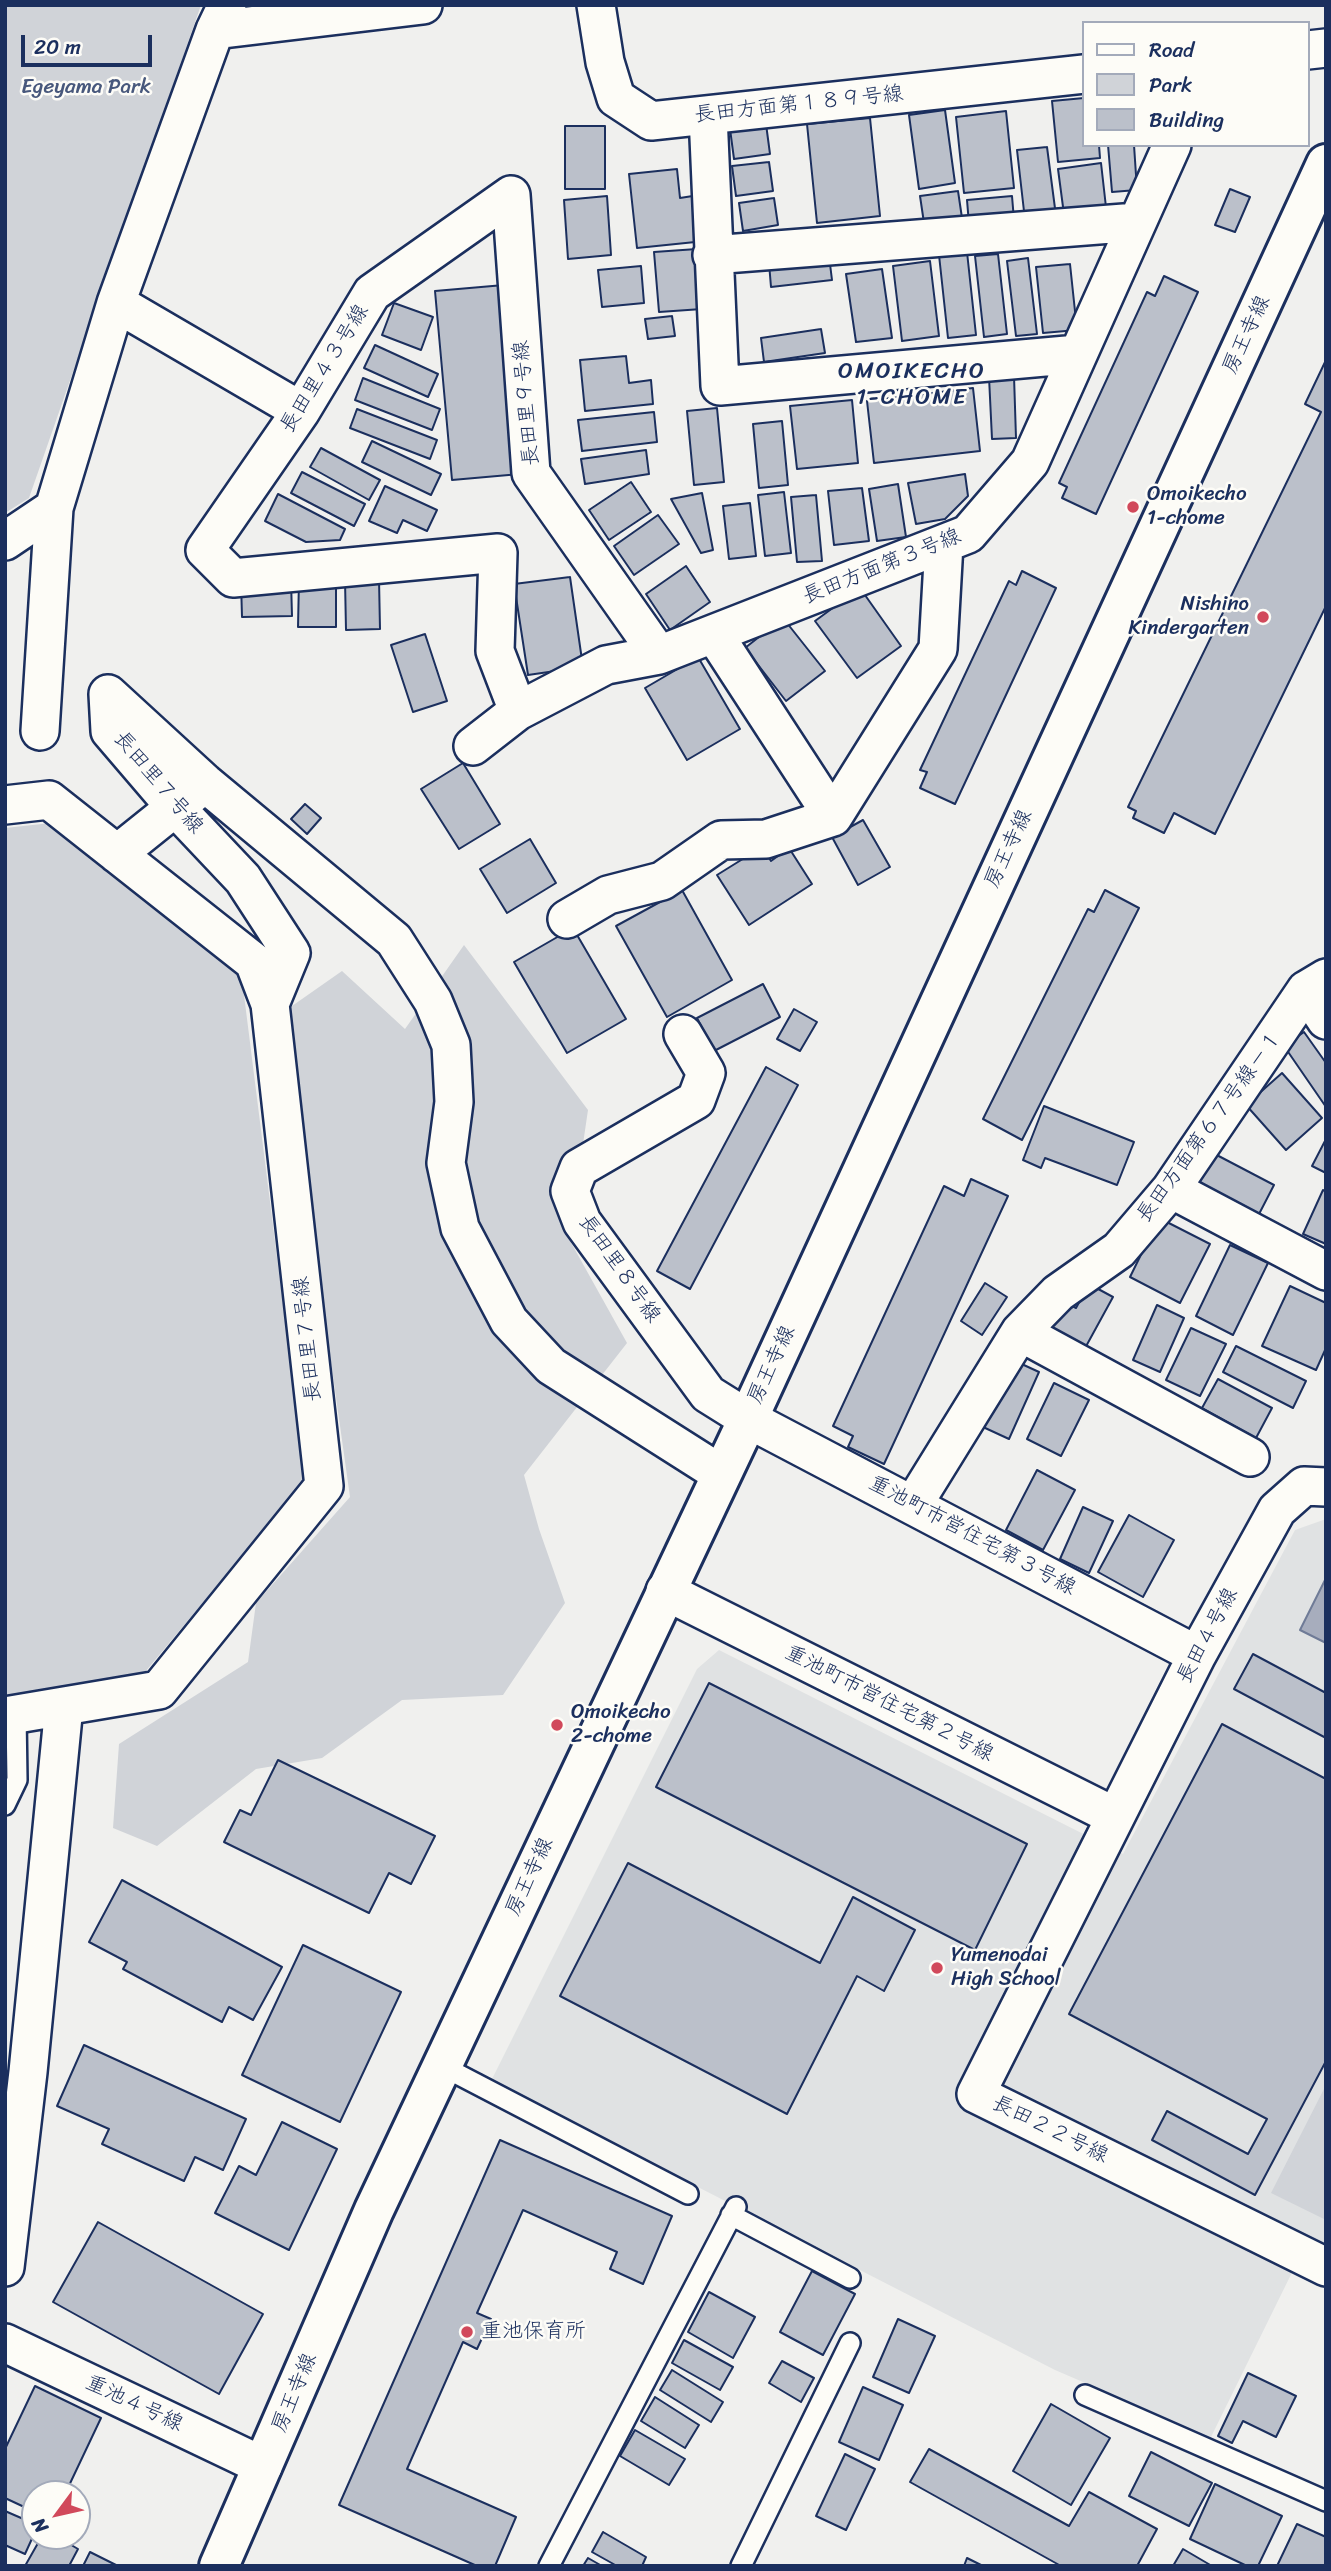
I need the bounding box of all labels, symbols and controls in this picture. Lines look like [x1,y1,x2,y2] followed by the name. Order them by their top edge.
[24,21,156,65] scale bar
[1082,21,1310,147] legend
[34,28,81,66] text: 20 m
[1149,31,1194,69] text: Road
[1149,66,1192,104] text: Park
[21,75,151,101] park label: Egeyama Park
[693,81,905,129] street label: 長田方面第１８９号線
[1149,101,1224,139] text: Building
[1218,292,1276,378] street label: 房王寺線
[275,300,375,438] street label: 長田里４３号線
[509,339,545,467] street label: 長田里９号線
[840,358,984,412] district label: OMOIKECHO 1-CHOME
[1147,482,1247,532] place label: Omoikecho 1-chome
[1125,499,1141,515] marker: Omoikecho 1-chome
[799,524,965,610] street label: 長田方面第３号線
[1128,592,1249,642] place label: Nishino Kindergarten
[1255,609,1271,625] marker: Nishino Kindergarten
[108,727,208,839] street label: 長田里７号線
[980,806,1038,892] street label: 房王寺線
[1132,1026,1288,1228] street label: 長田方面第６７号線－１
[573,1210,665,1328] street label: 長田里８号線
[289,1275,327,1403] street label: 長田里７号線
[743,1322,801,1408] street label: 房王寺線
[864,1471,1080,1601] street label: 重池町市営住宅第３号線
[1172,1584,1244,1688] street label: 長田４号線
[780,1640,998,1768] street label: 重池町市営住宅第２号線
[571,1700,671,1750] place label: Omoikecho 2-chome
[549,1717,565,1733] marker: Omoikecho 2-chome
[501,1834,559,1920] street label: 房王寺線
[951,1943,1061,1993] place label: Yumenodai High School
[929,1960,945,1976] marker: Yumenodai High School
[988,2091,1112,2169] street label: 長田２２号線
[481,2319,586,2345] place label: 重池保育所
[459,2324,475,2340] marker: 重池保育所
[267,2349,323,2437] street label: 房王寺線
[81,2370,187,2438] street label: 重池４号線
[21,2480,91,2550] north arrow
[22,2511,57,2540] text: N

